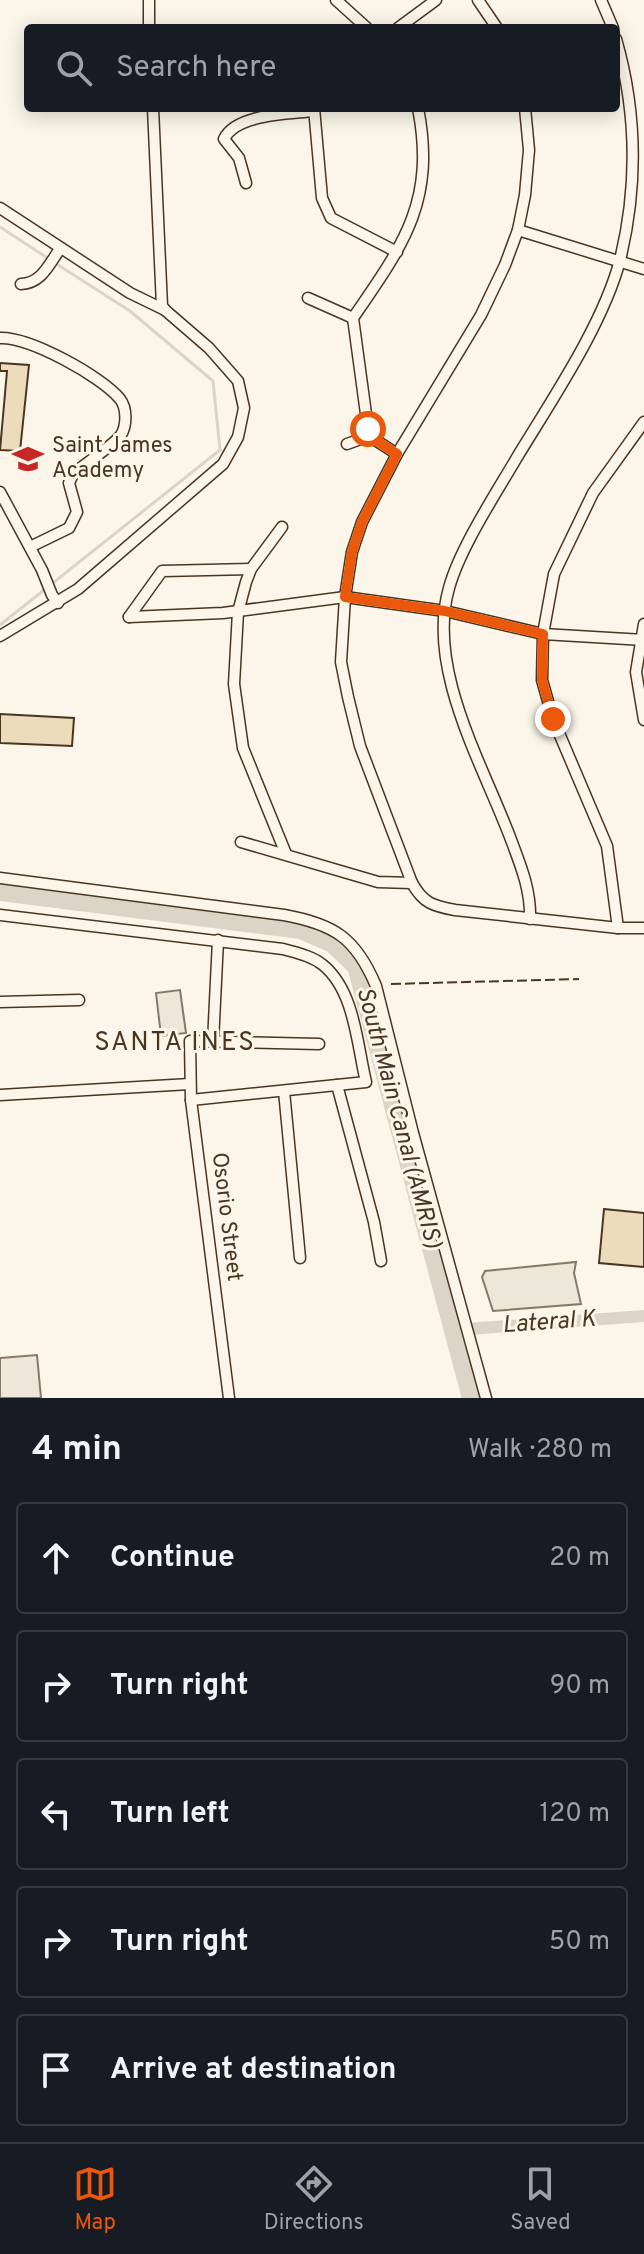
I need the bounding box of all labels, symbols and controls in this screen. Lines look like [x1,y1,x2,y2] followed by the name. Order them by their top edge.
[24,24,620,112] search box
[52,46,96,90] icon: search
[116,50,276,87] text: Search here
[350,411,386,447] route start
[52,433,173,485] place label: Saint James Academy
[11,442,45,476] school or university icon: Saint James Academy
[535,701,571,737] route end
[349,984,447,1252] water label: South Main Canal (AMRIS)
[94,1027,256,1060] district label: SANTA INES
[205,1151,247,1283] street label: Osorio Street
[501,1305,597,1341] water label: Lateral K
[32,1429,122,1472] text: 4 min
[468,1434,612,1467] text: Walk · 280 m
[34,1536,78,1580] icon: ahead
[110,1540,235,1577] text: Continue
[549,1542,610,1575] text: 20 m
[34,1664,78,1708] icon: right
[110,1668,248,1705] text: Turn right
[550,1670,610,1703] text: 90 m
[34,1792,78,1836] icon: left
[110,1796,230,1833] text: Turn left
[540,1798,610,1831] text: 120 m
[34,1920,78,1964] icon: right
[110,1924,248,1961] text: Turn right
[549,1926,610,1959] text: 50 m
[34,2048,78,2092] icon: arrive
[110,2052,396,2089] text: Arrive at destination
[73,2162,117,2237] tab: Map
[264,2162,364,2237] tab: Directions
[510,2162,571,2237] tab: Saved

